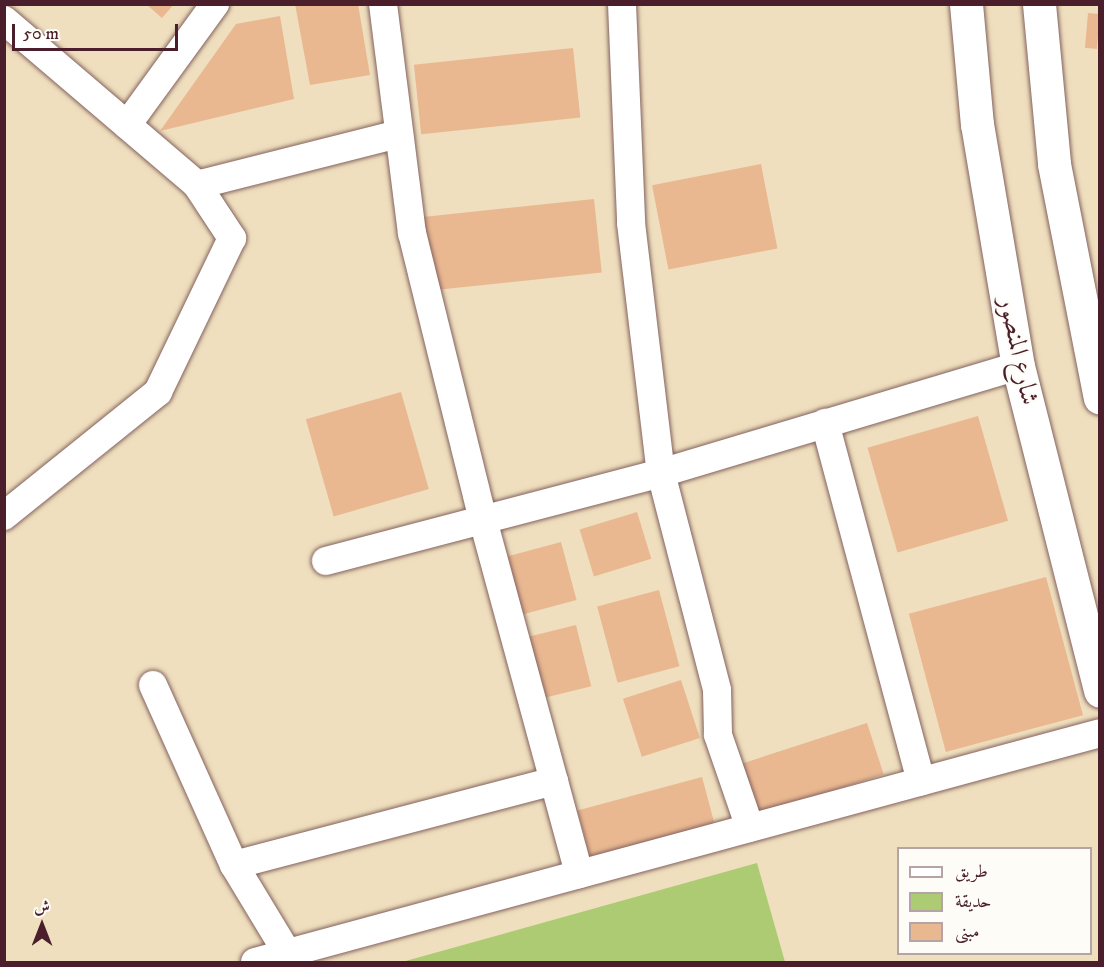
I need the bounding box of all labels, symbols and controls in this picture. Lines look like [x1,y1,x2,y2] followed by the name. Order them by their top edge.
[15,12,182,50] scale bar
[23,23,59,45] text: 50 m
[991,294,1045,408] street label: شارع المنصور
[897,847,1092,955] legend
[955,861,988,883] text: طريق
[955,891,991,913] text: حديقة
[12,895,72,955] north arrow
[34,897,50,917] text: ش
[955,921,980,943] text: مبنى

